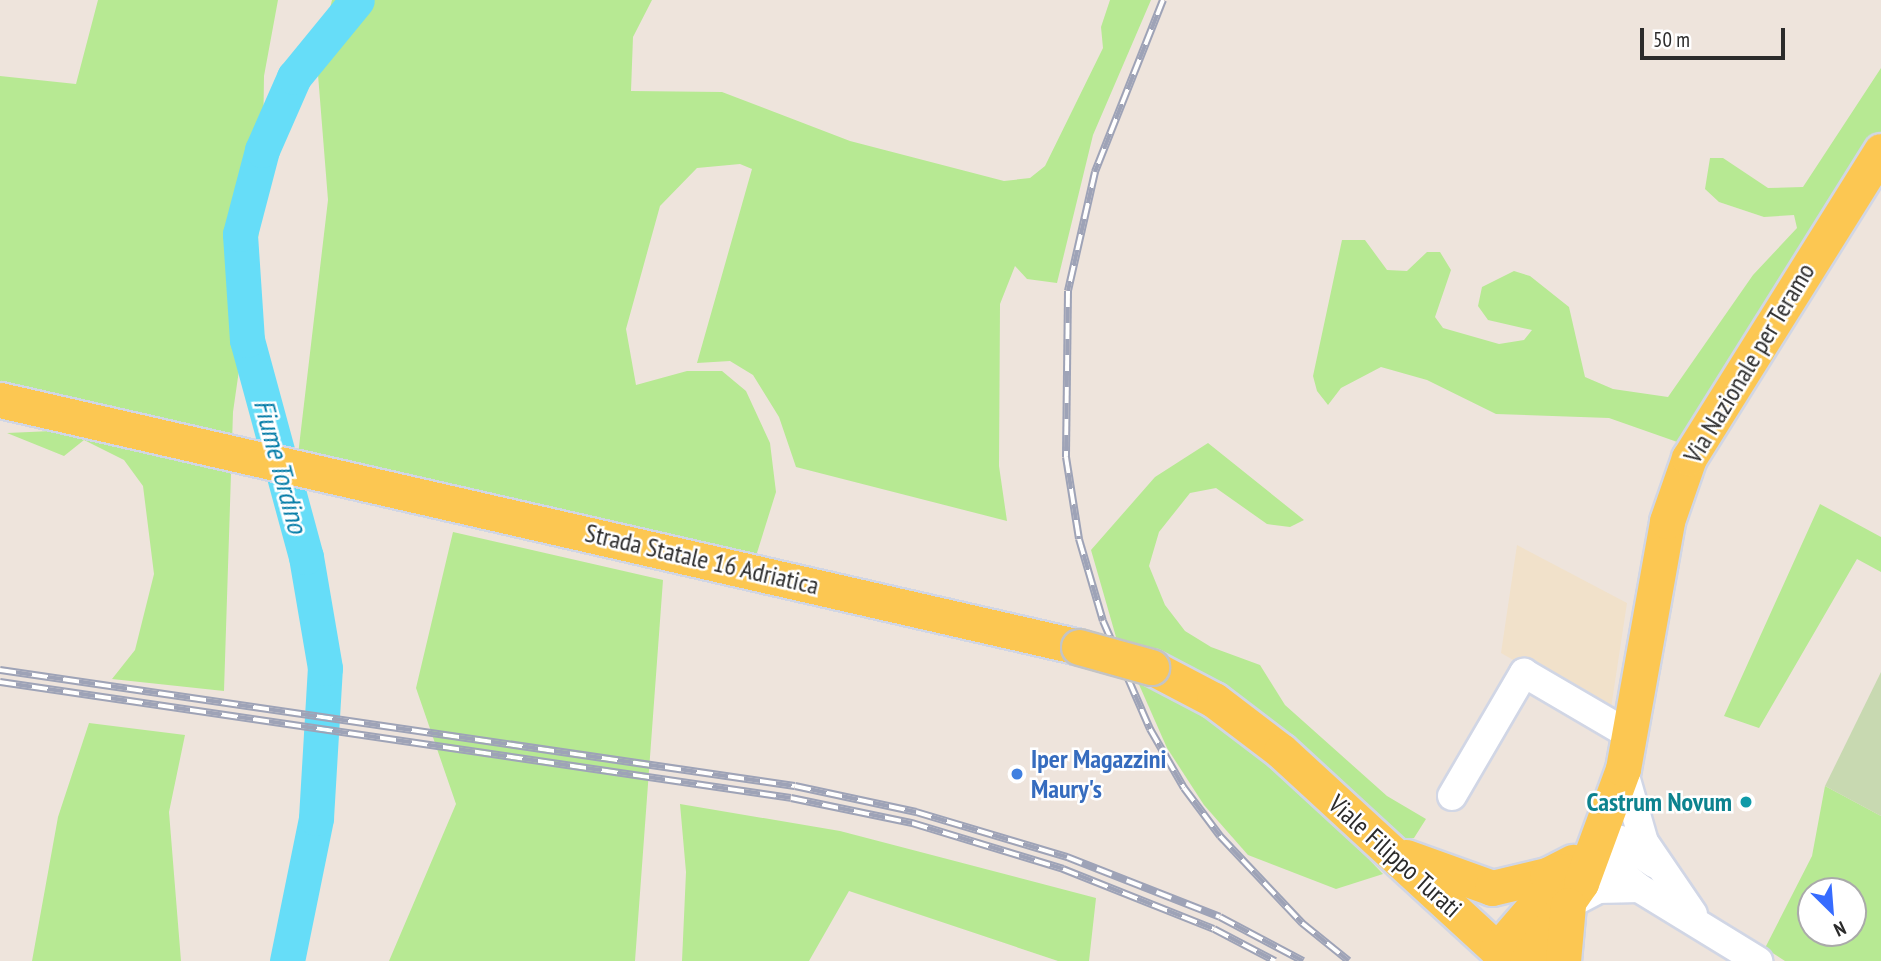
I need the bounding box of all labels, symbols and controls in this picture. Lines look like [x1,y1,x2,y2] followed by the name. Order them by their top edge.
[1643,14,1788,58] scale bar
[1653,26,1690,53] text: 50 m
[1677,257,1821,469] street label: Via Nazionale per Teramo
[247,395,315,537] water label: Fiume Tordino
[582,517,822,601] street label: Strada Statale 16 Adriatica
[1031,743,1166,804] place label: Iper Magazzini Maury's
[1009,766,1025,782] marker: Iper Magazzini Maury's
[1587,786,1732,818] place label: Castrum Novum
[1322,788,1468,924] street label: Viale Filippo Turati
[1738,794,1754,810] marker: Castrum Novum
[1797,877,1867,947] north arrow
[1830,916,1850,942] text: N

